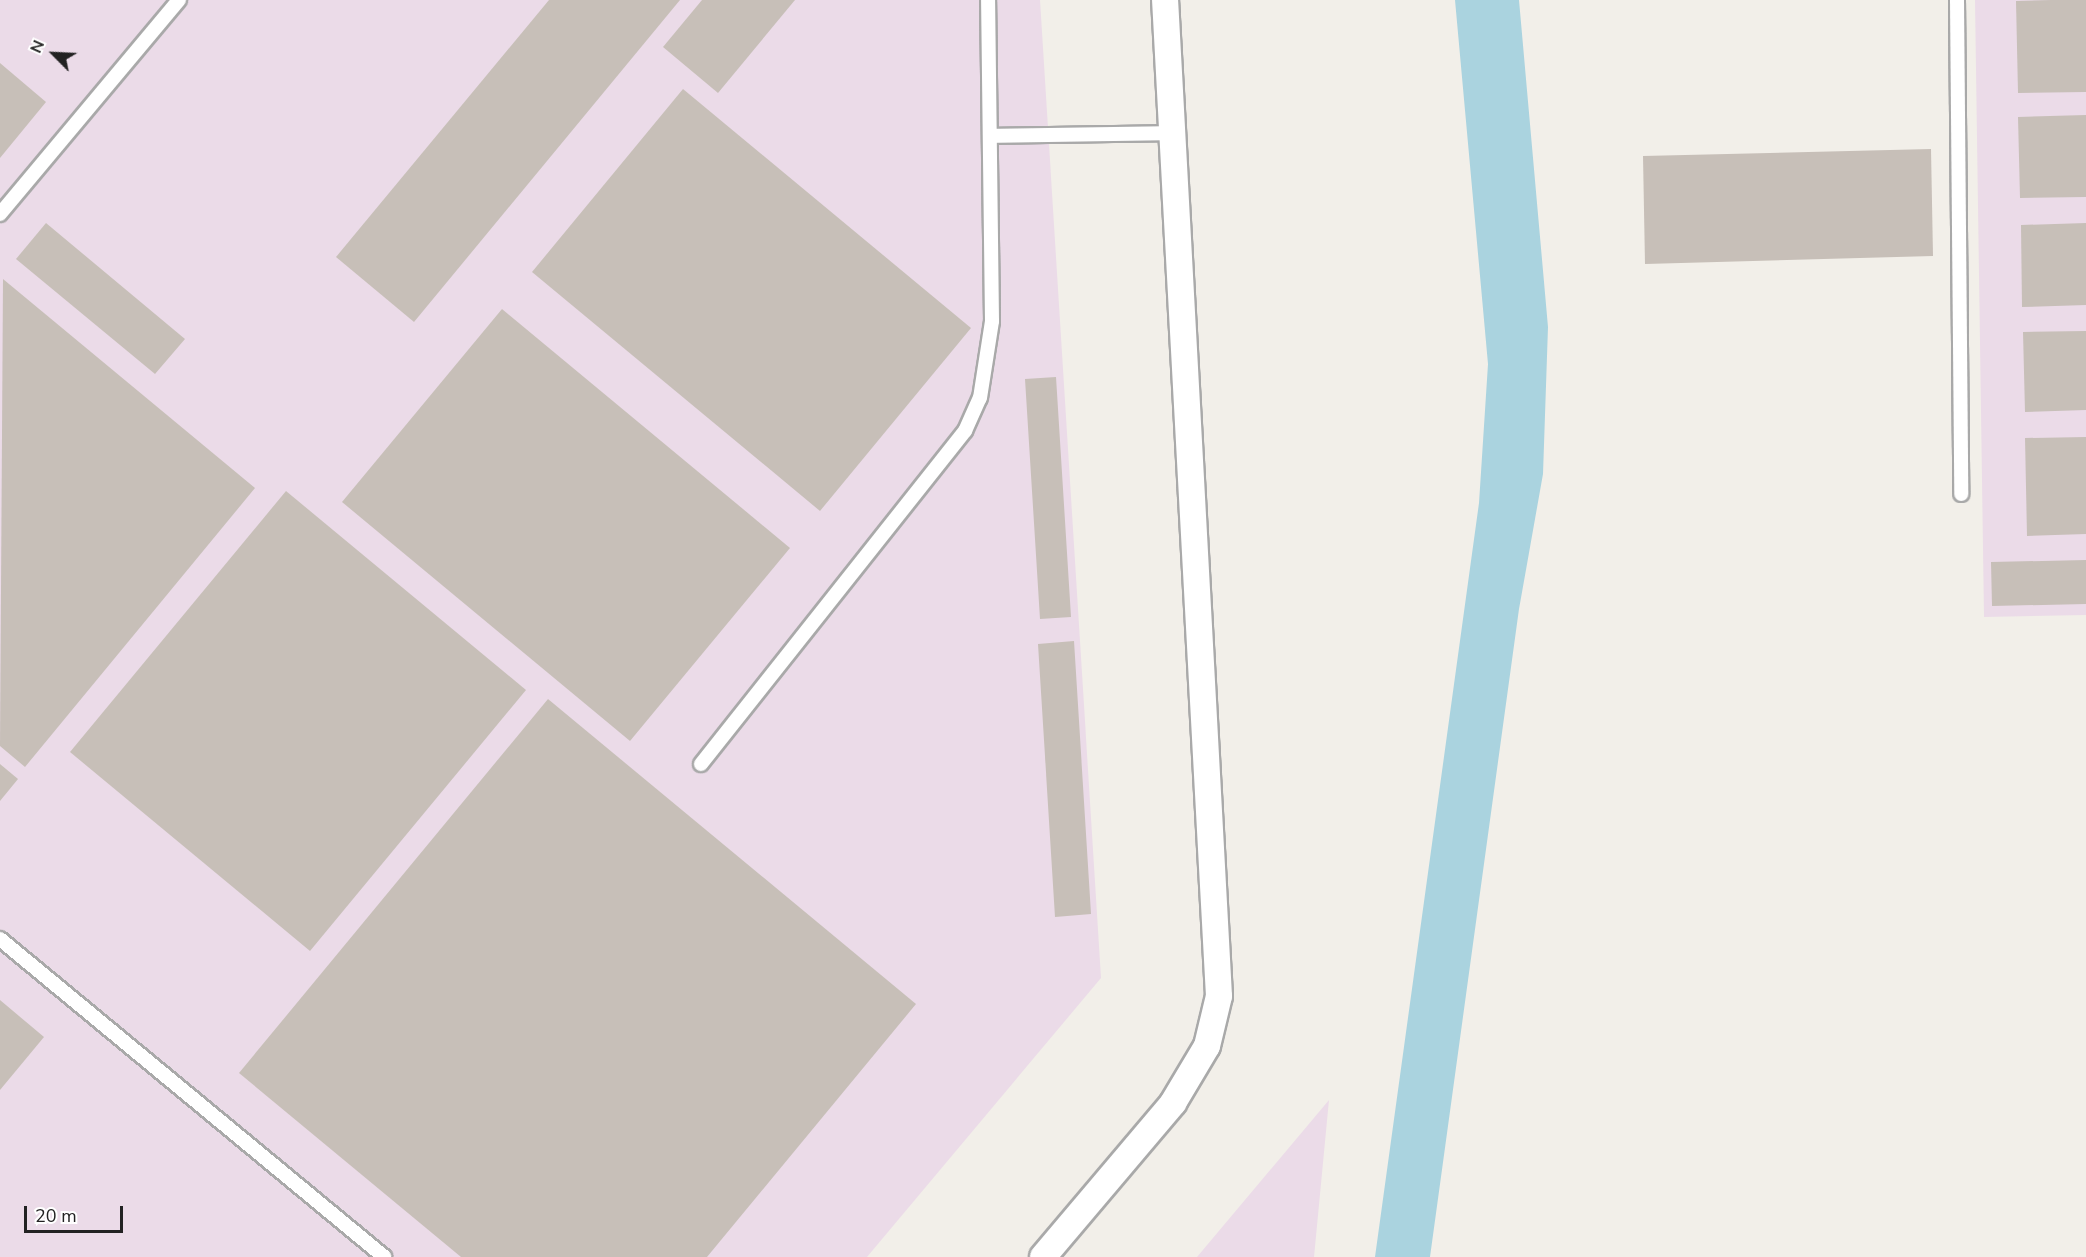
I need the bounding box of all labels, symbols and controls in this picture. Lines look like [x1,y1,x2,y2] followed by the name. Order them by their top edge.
[24,24,84,84] north arrow
[25,37,50,57] text: N
[27,1194,126,1232] scale bar
[35,1204,77,1228] text: 20 m

